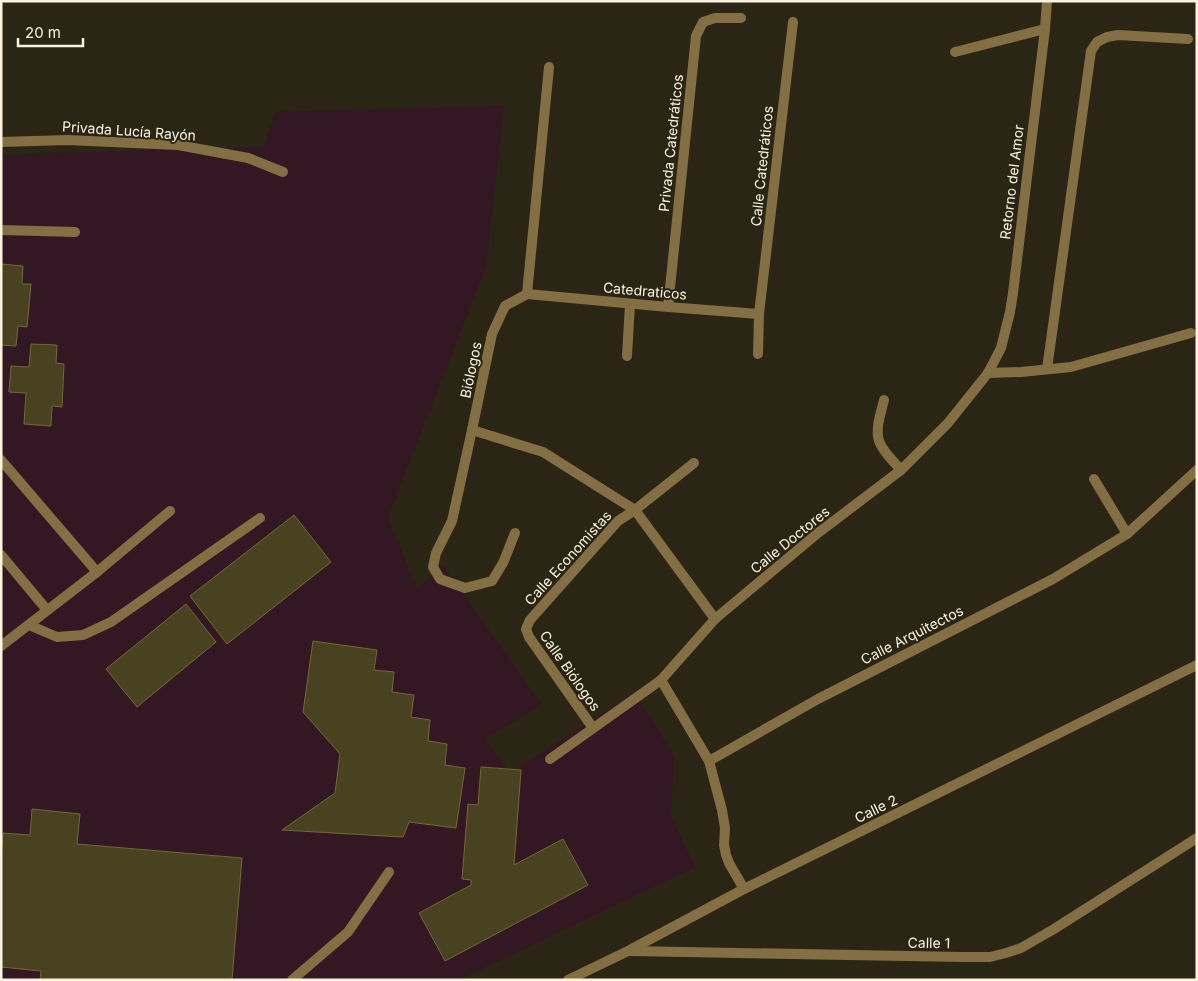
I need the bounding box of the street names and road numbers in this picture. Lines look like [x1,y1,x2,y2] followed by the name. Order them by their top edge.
[655,73,686,212] street label: Privada Catedráticos
[747,105,776,227] street label: Calle Catedráticos
[62,117,197,144] street label: Privada Lucía Rayón
[996,124,1027,240] street label: Retorno del Amor
[602,278,688,303] street label: Catedraticos
[456,340,485,400] street label: Biólogos
[747,503,833,577] street label: Calle Doctores
[521,507,615,608] street label: Calle Economistas
[858,601,966,668] street label: Calle Arquitectos
[536,627,604,714] street label: Calle Biólogos
[852,791,900,826] street label: Calle 2
[908,934,950,951] street label: Calle 1

